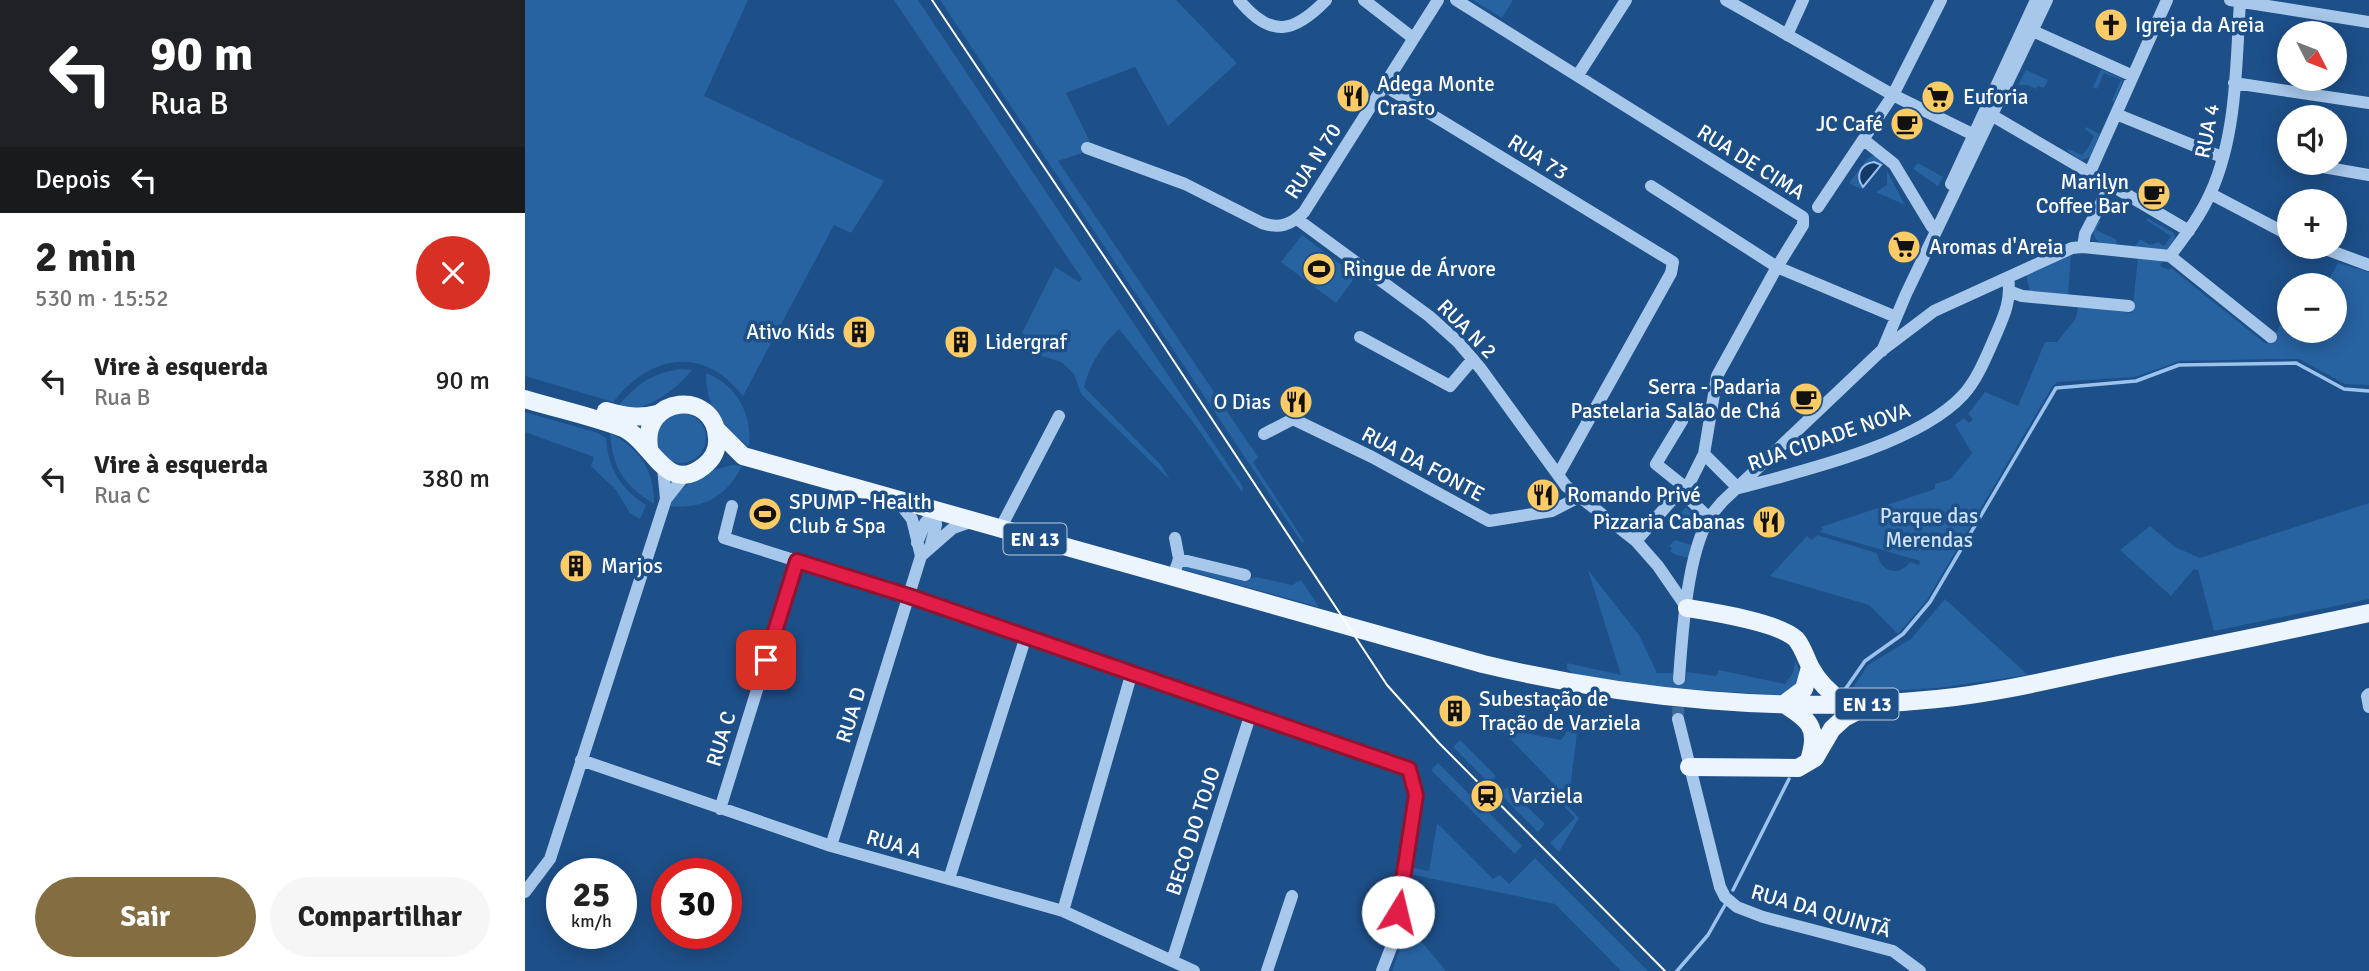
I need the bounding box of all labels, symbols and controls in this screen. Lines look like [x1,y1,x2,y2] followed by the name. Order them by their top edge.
[2092,6,2130,44] church icon: Igreja da Areia
[2135,12,2265,38] place label: Igreja da Areia
[2277,21,2347,91] north arrow
[2277,21,2347,343] map controls
[150,24,253,84] text: 90 m
[35,28,126,119] icon: left
[1377,71,1495,121] place label: Adega Monte Crasto
[1334,77,1372,115] restaurant icon: Adega Monte Crasto
[1919,78,1957,116] supermarket icon: Euforia
[150,84,229,123] text: Rua B
[1963,84,2028,110] place label: Euforia
[2189,102,2225,160] street label: RUA 4
[1888,105,1926,143] cafe icon: JC Café
[2277,105,2347,175] button: sound
[1816,111,1883,137] place label: JC Café
[1279,118,1347,204] street label: RUA N 70
[1692,119,1810,205] street label: RUA DE CIMA
[1503,128,1573,186] street label: RUA 73
[125,161,163,199] icon: left
[35,164,111,196] text: Depois
[2036,169,2129,219] place label: Marilyn Coffee Bar
[2135,175,2173,213] cafe icon: Marilyn Coffee Bar
[2277,189,2347,259] button: +
[1885,228,1923,266] supermarket icon: Aromas d'Areia
[35,232,136,283] text: 2 min
[1929,234,2064,260] place label: Aromas d'Areia
[416,236,490,310] button: close
[1300,250,1338,288] sports icon: Ringue de Árvore
[1343,256,1496,282] place label: Ringue de Árvore
[2277,273,2347,343] button: −
[35,284,169,313] text: 530 m · 15:52
[1432,294,1502,364] street label: RUA N 2
[840,313,878,351] building icon: Ativo Kids
[746,319,835,345] place label: Ativo Kids
[942,323,980,361] building icon: Lidergraf
[985,329,1068,355] place label: Lidergraf
[94,351,268,383] text: Vire à esquerda
[35,362,73,400] icon: left
[435,365,490,397] text: 90 m
[1571,374,1781,424] place label: Serra - Padaria Pastelaria Salão de Chá
[1787,380,1825,418] cafe icon: Serra - Padaria Pastelaria Salão de Chá
[94,383,151,412] text: Rua B
[1277,383,1315,421] restaurant icon: O Dias
[1213,389,1271,415] place label: O Dias
[1744,397,1914,477] street label: RUA CIDADE NOVA
[1357,421,1489,507] street label: RUA DA FONTE
[94,449,268,481] text: Vire à esquerda
[35,460,73,498] icon: left
[421,463,490,495] text: 380 m
[1524,476,1562,514] restaurant icon: Romando Privé
[94,481,151,510] text: Rua C
[1567,482,1701,508] place label: Romando Privé
[789,489,932,539] place label: SPUMP - Health Club & Spa
[746,495,784,533] sports icon: SPUMP - Health Club & Spa
[1750,503,1788,541] restaurant icon: Pizzaria Cabanas
[1880,503,1978,553] park label: Parque das Merendas
[1593,509,1745,535] place label: Pizzaria Cabanas
[1003,524,1067,554] road number: EN 13
[557,547,595,585] building icon: Marjos
[601,553,663,579] place label: Marjos
[736,630,796,690] pin
[747,641,785,679] icon: arrive
[830,684,872,746] street label: RUA D
[1479,686,1641,736] place label: Subestação de Tração de Varziela
[1835,688,1899,720] road number: EN 13
[1436,692,1474,730] building icon: Subestação de Tração de Varziela
[700,708,742,770] street label: RUA C
[1160,763,1226,899] street label: BECO DO TOJO
[1468,777,1506,815] station icon: Varziela
[1511,783,1583,809] place label: Varziela
[863,824,925,864] street label: RUA A
[651,858,742,949] speed limit sign: 30
[573,873,610,916] text: 25
[1361,875,1435,949] position arrow
[35,877,256,957] button: Sair
[270,877,490,957] button: Compartilhar
[1748,879,1894,943] street label: RUA DA QUINTÃ
[571,910,612,932] text: km/h

